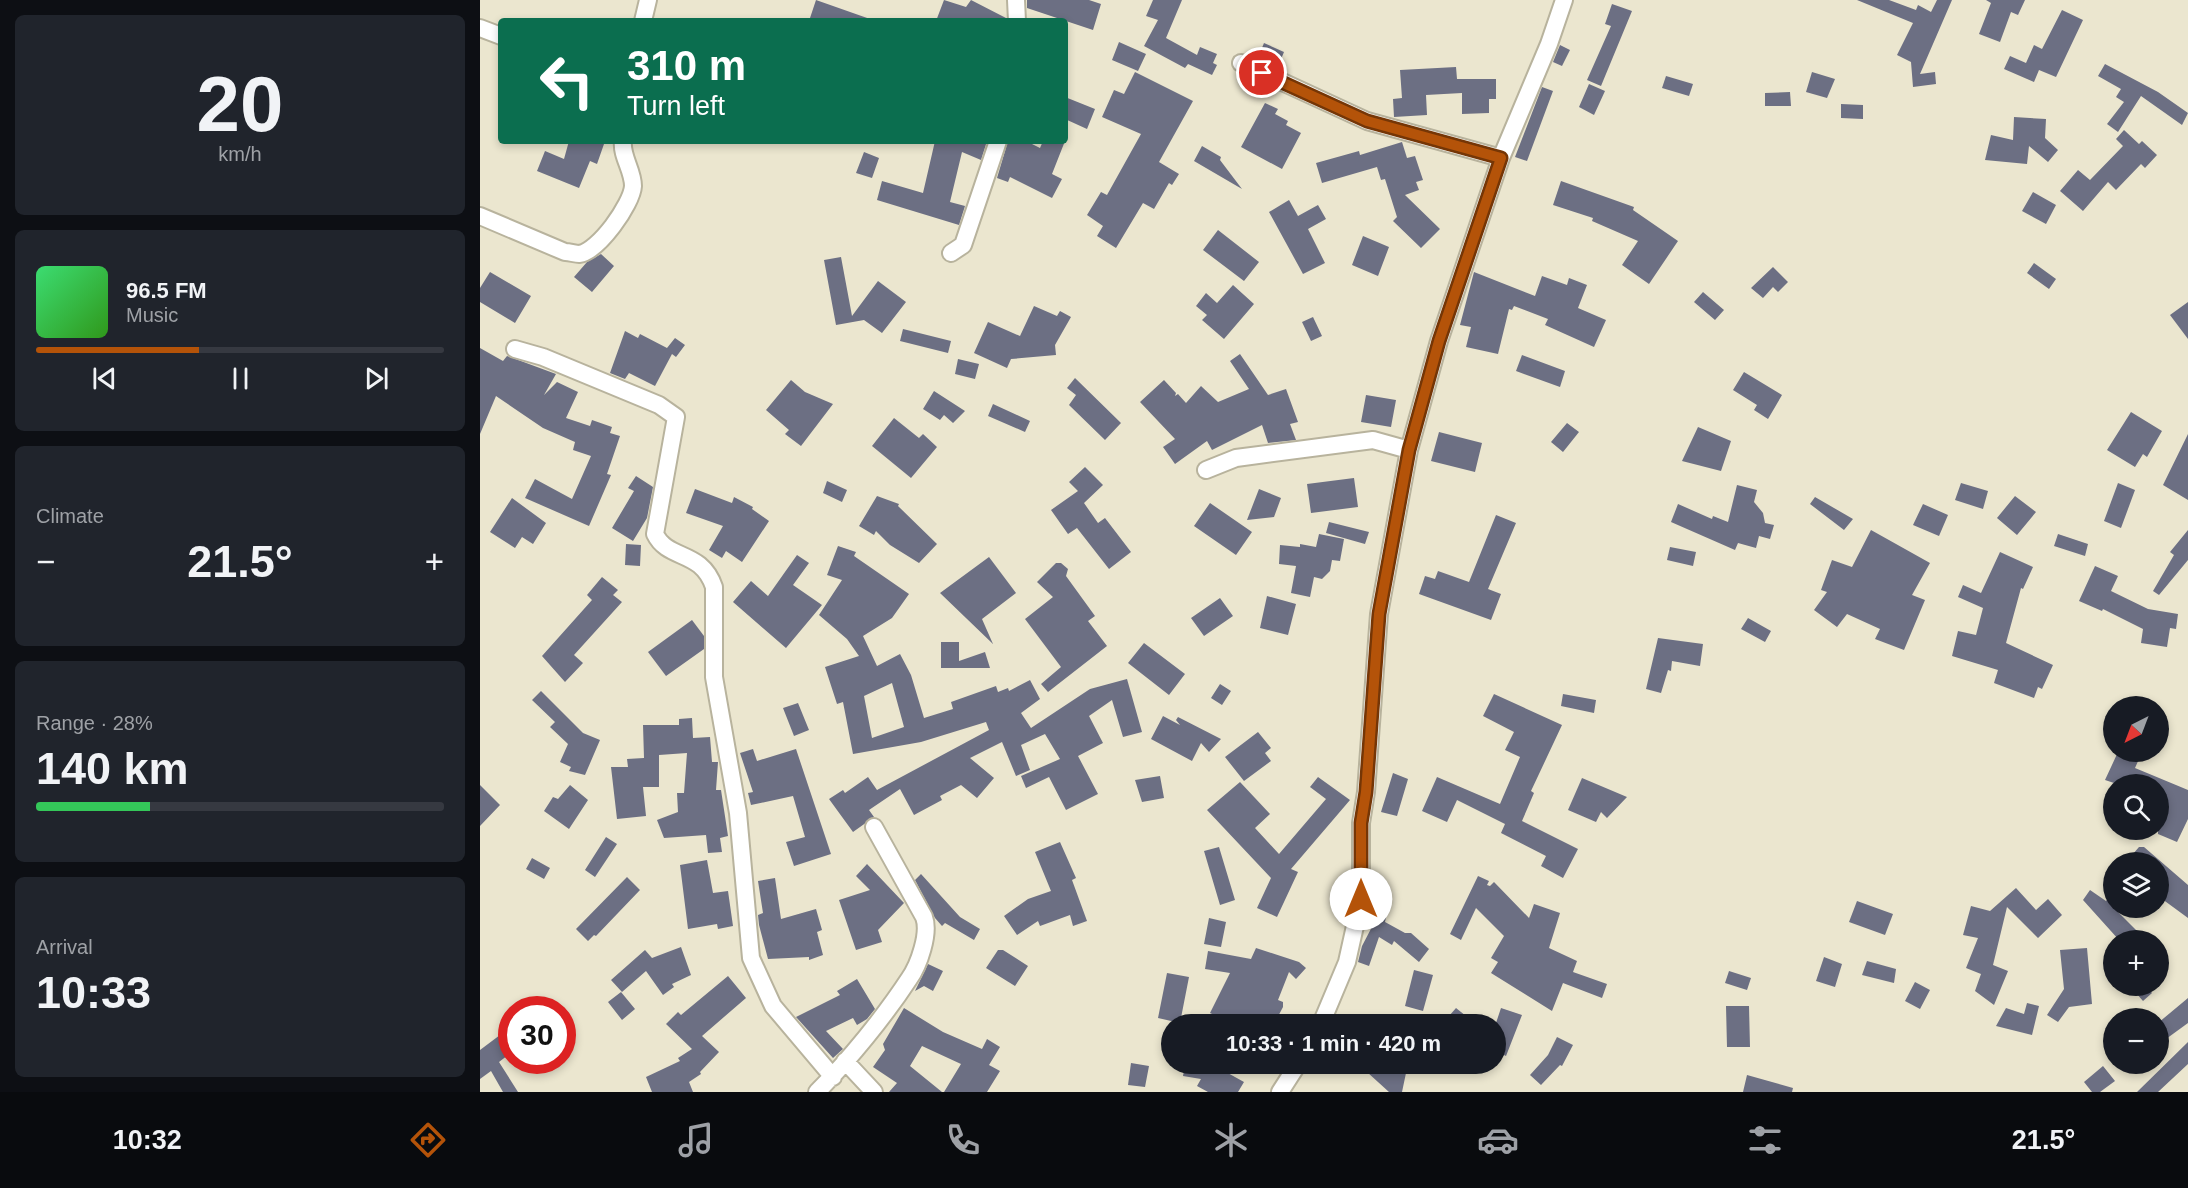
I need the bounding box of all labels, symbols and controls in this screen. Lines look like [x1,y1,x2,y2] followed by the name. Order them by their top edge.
[528,42,606,120] icon: left
[627,42,746,89] text: 310 m
[1236,47,1287,98] pin
[1245,56,1278,89] icon: arrive
[197,60,283,148] text: 20
[627,91,725,121] text: Turn left
[218,143,262,165] text: km/h
[126,278,207,303] text: 96.5 FM
[126,304,178,326] text: Music
[88,362,121,395] icon: previous
[224,362,257,395] icon: pause
[360,362,393,395] icon: next
[36,505,104,527] text: Climate
[187,536,293,587] text: 21.5°
[36,543,55,580] text: −
[425,543,444,580] text: +
[2103,696,2169,762] north arrow
[2103,696,2169,1074] map controls
[36,712,153,734] text: Range · 28%
[36,743,189,794] text: 140 km
[2103,774,2169,840] button: search
[2103,852,2169,918] button: layers
[1329,867,1393,931] position arrow
[2103,930,2169,996] button: +
[36,936,93,958] text: Arrival
[36,967,151,1018] text: 10:33
[498,996,576,1074] speed limit sign: 30
[2103,1008,2169,1074] button: −
[1226,1031,1441,1056] text: 10:33 · 1 min · 420 m
[407,1119,449,1161] icon: directions
[675,1119,717,1161] icon: music
[942,1119,984,1161] icon: phone
[1210,1119,1252,1161] icon: climate
[1477,1119,1519,1161] icon: car
[1744,1119,1786,1161] icon: filters
[113,1125,182,1155] text: 10:32
[2012,1125,2075,1155] text: 21.5°

